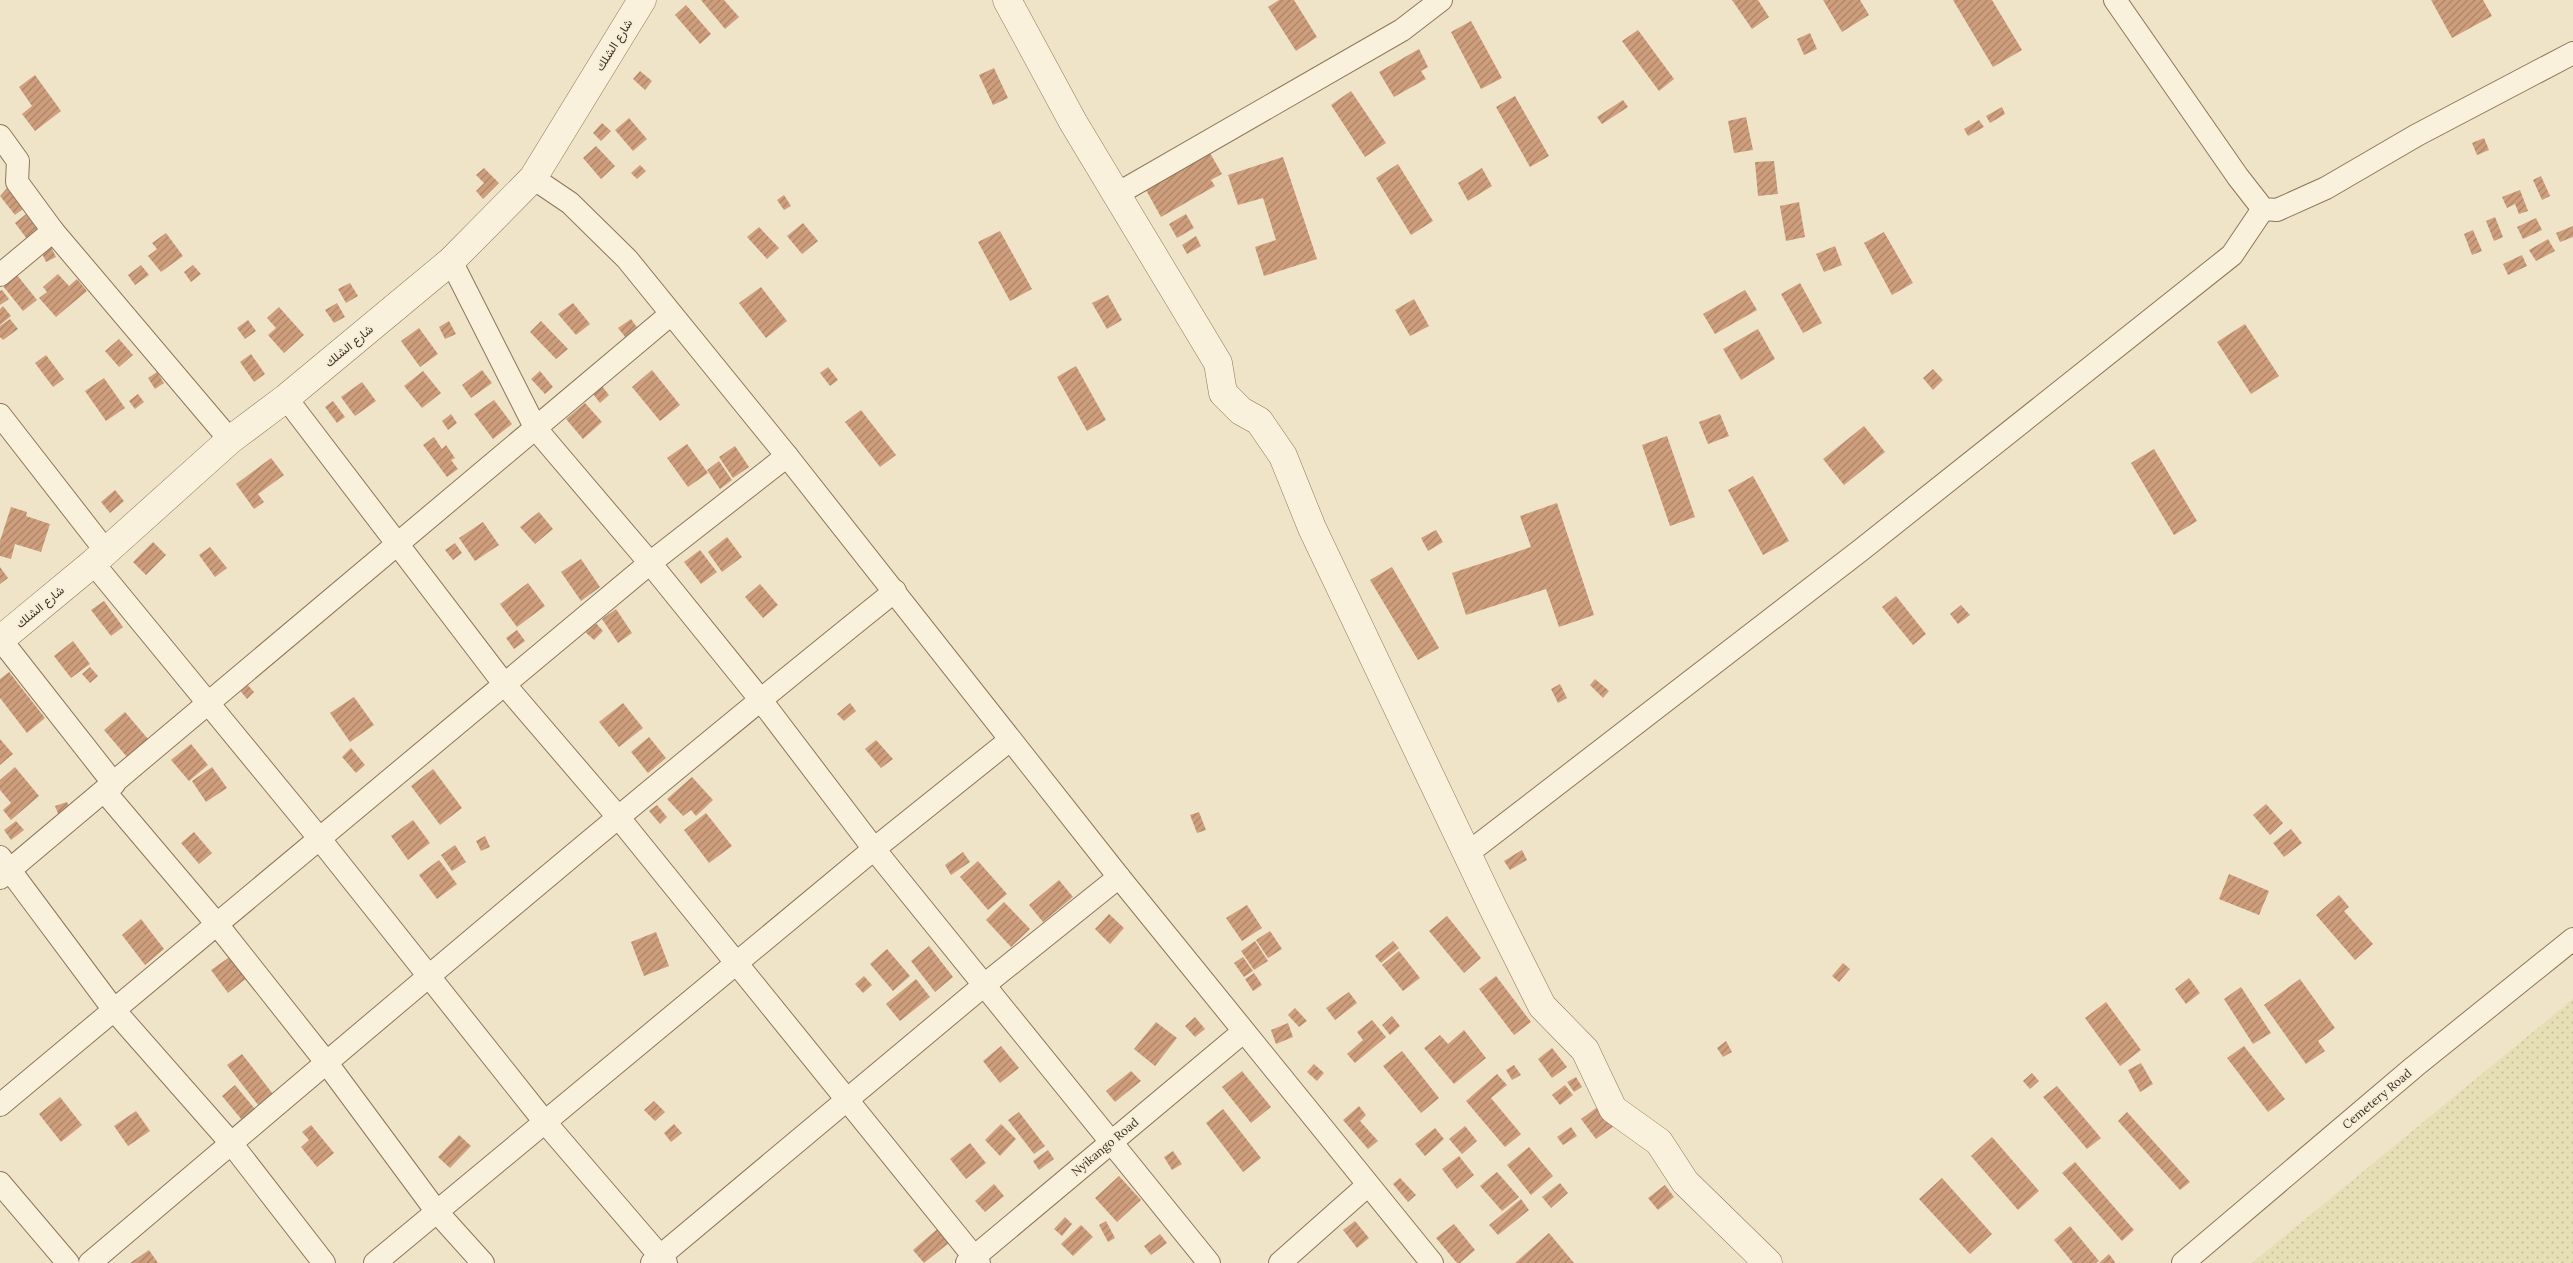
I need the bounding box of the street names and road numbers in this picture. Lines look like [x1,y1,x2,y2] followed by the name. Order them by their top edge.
[592,16,637,75] street label: شارع الشلك
[321,321,377,372] street label: شارع الشلك
[12,582,68,633] street label: شارع الشلك
[2339,1065,2414,1132] street label: Cemetery Road
[1068,1114,1141,1179] street label: Nyikango Road

